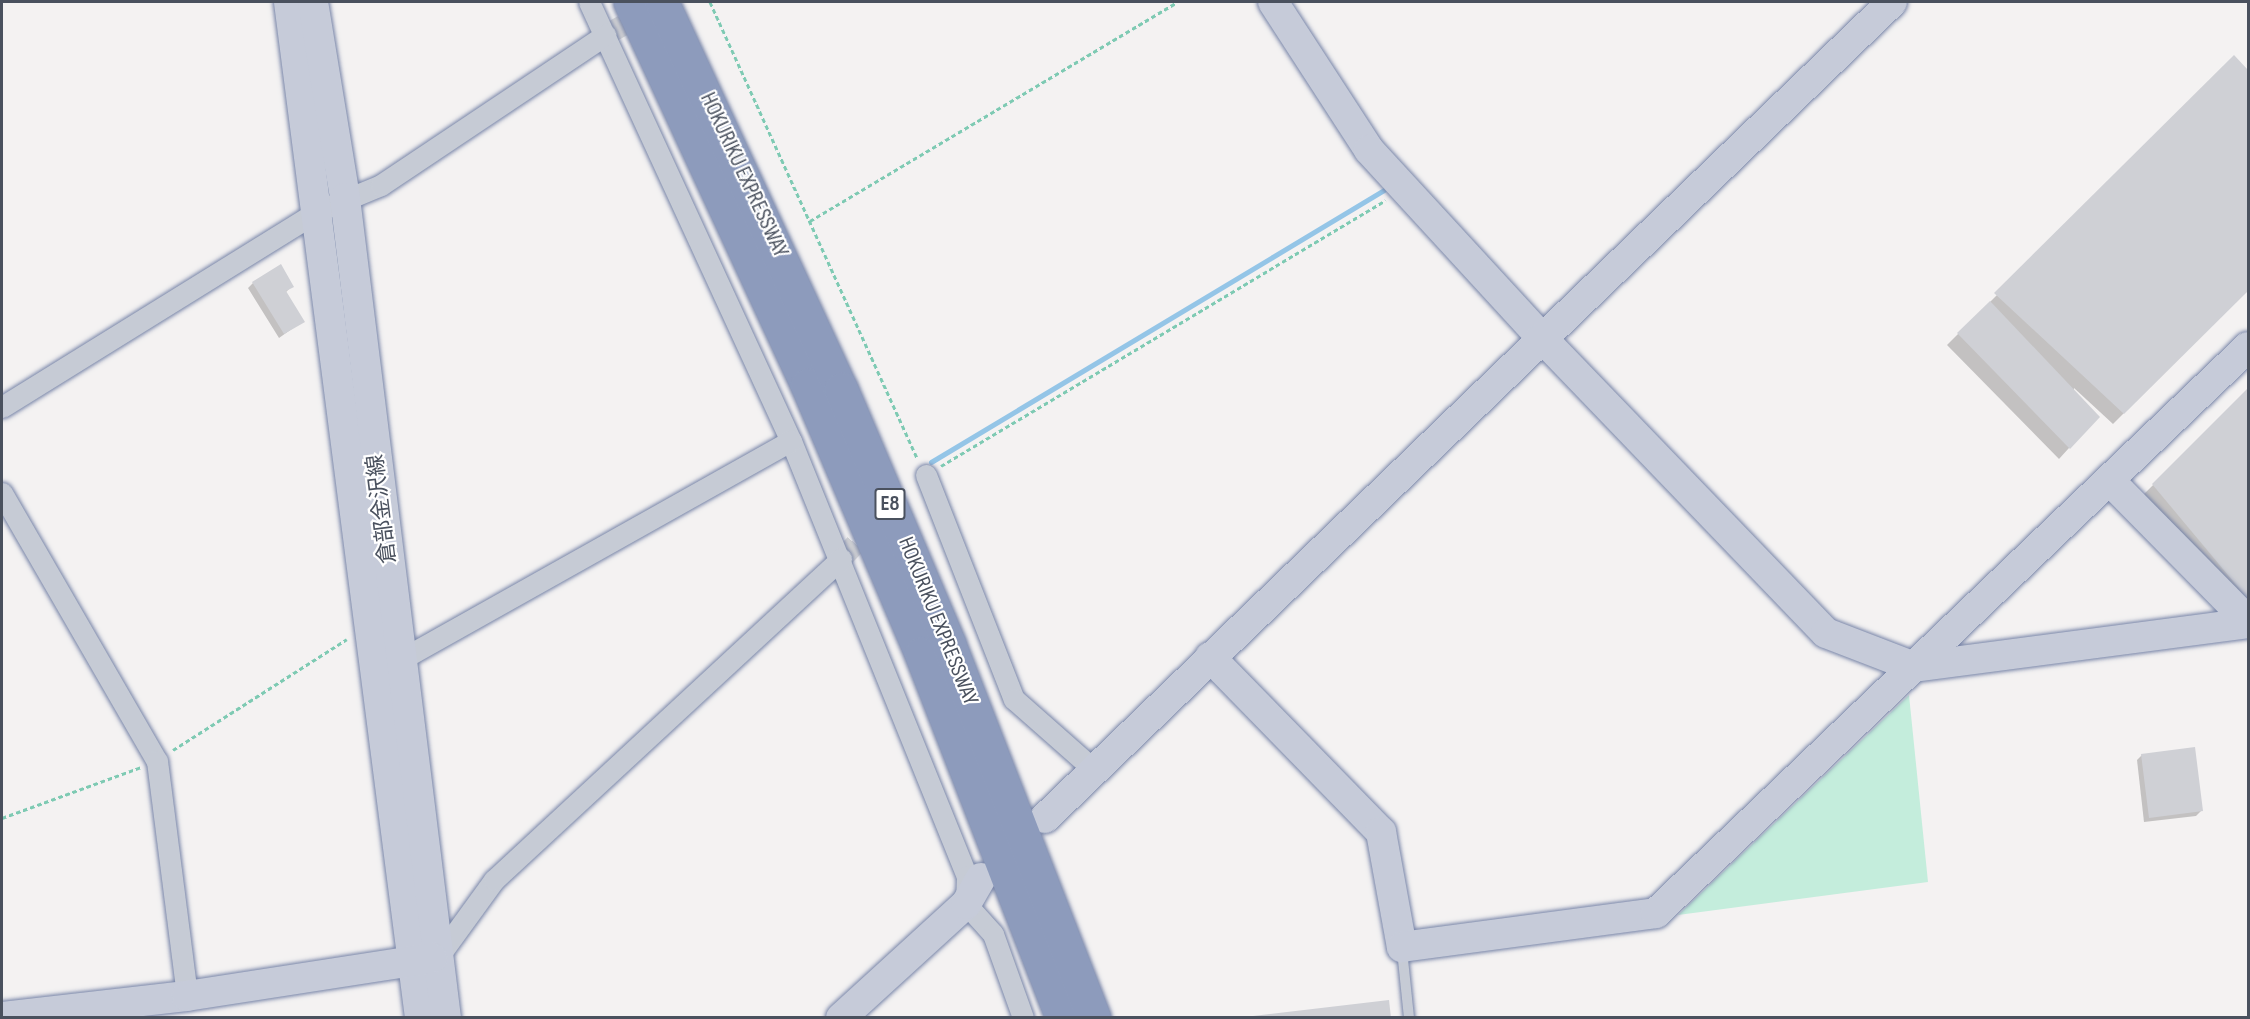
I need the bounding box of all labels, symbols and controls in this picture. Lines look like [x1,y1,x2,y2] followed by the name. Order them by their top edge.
[694,88,794,262] street label: HOKURIKU EXPRESSWAY
[362,453,402,565] street label: 倉部金沢線
[874,486,906,522] road number: E8
[892,533,984,709] street label: HOKURIKU EXPRESSWAY

